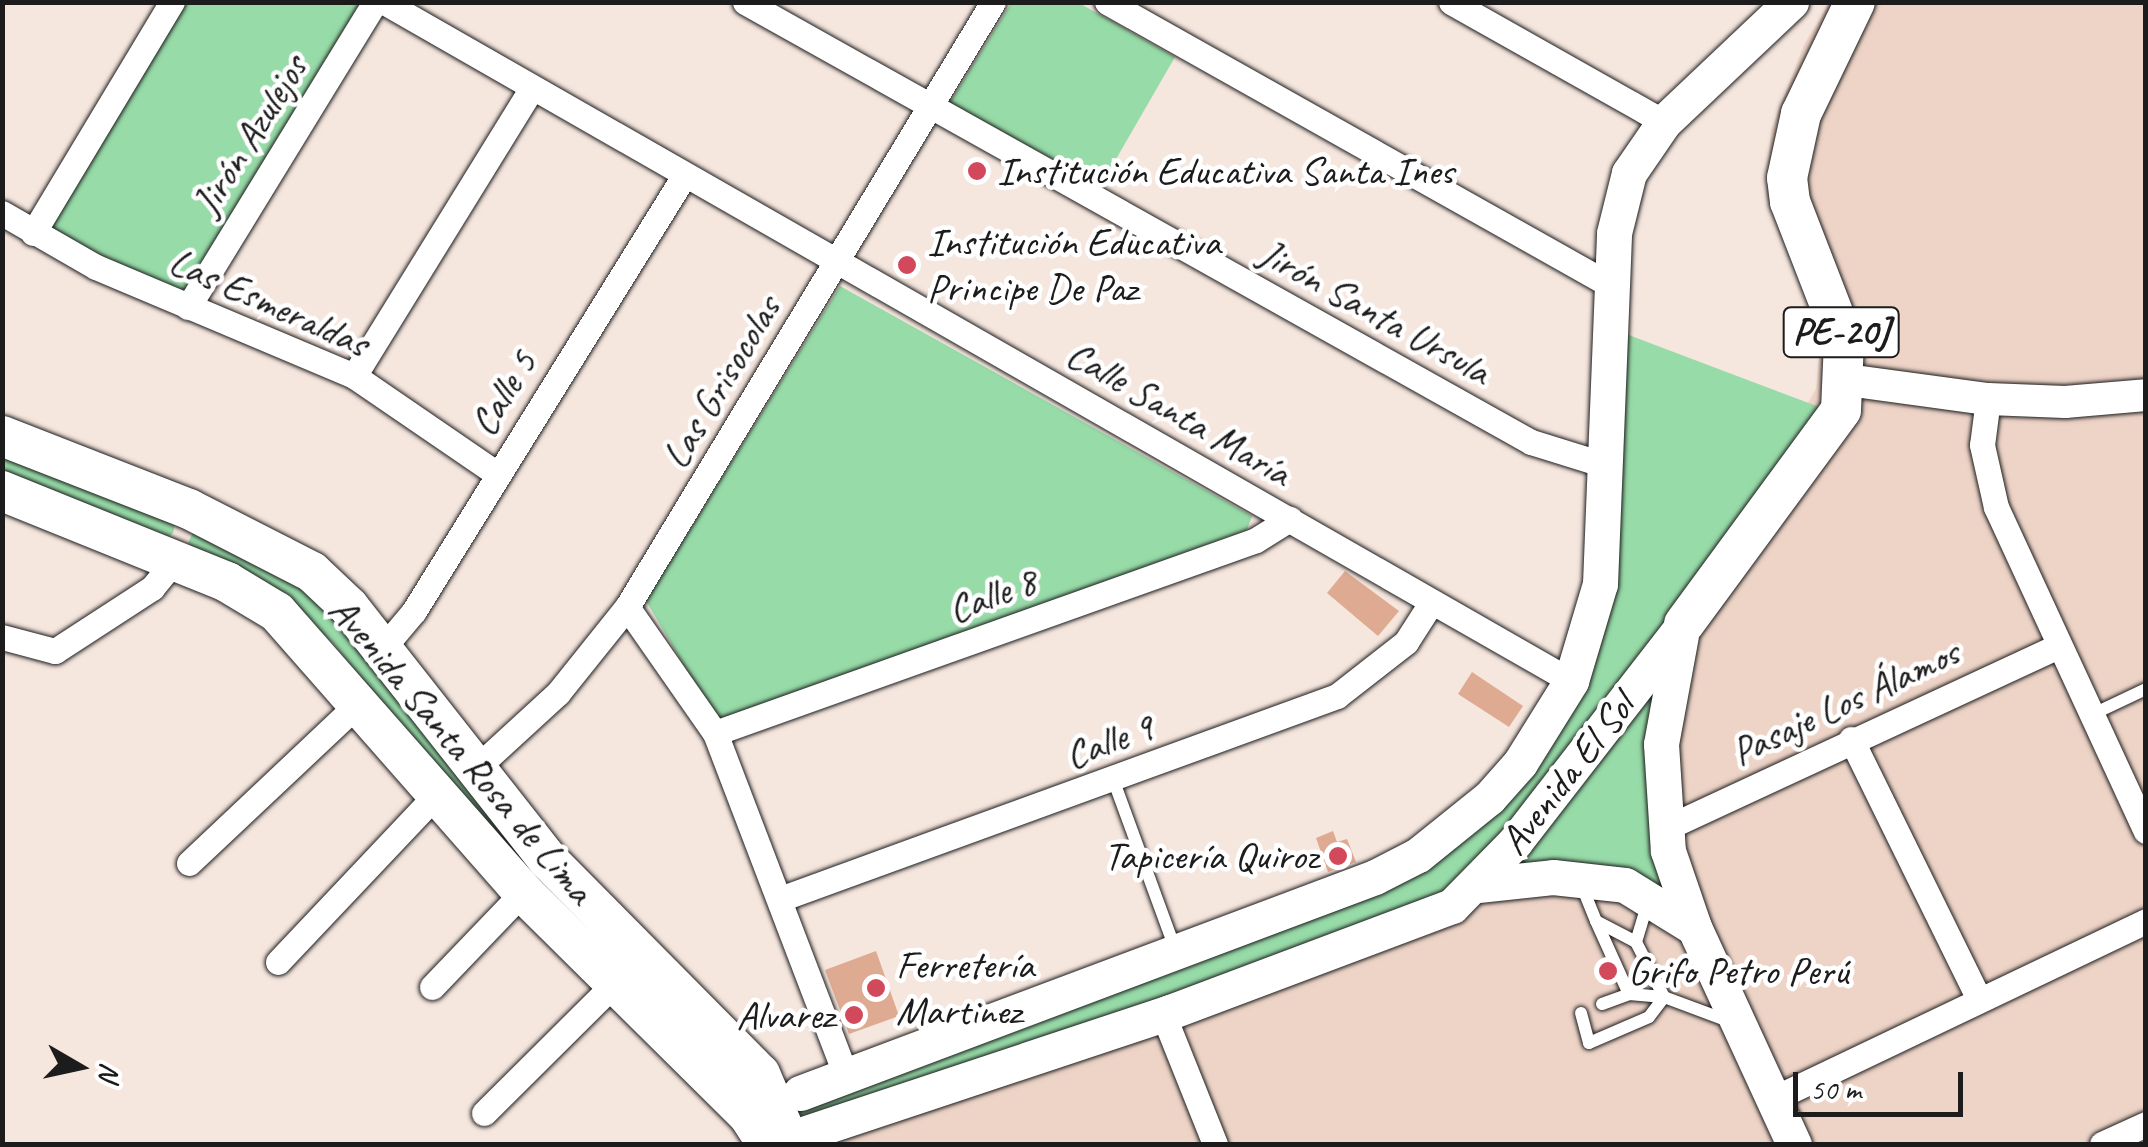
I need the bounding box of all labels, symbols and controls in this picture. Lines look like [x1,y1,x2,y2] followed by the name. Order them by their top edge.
[182,46,318,224] street label: Jirón Azulejos
[997,147,1452,195] place label: Institución Educativa Santa Ines
[966,160,988,182] marker: Institución Educativa Santa Ines
[927,218,1219,312] place label: Institución Educativa Principe De Paz
[1252,229,1498,395] street label: Jirón Santa Ursula
[162,237,376,367] street label: Las Esmeraldas
[896,254,918,276] marker: Institución Educativa Principe De Paz
[650,286,792,478] street label: Las Grisocolas
[1781,299,1901,365] road number: PE-20J
[1058,329,1300,497] street label: Calle Santa María
[459,342,547,444] street label: Calle 5
[941,557,1043,633] street label: Calle 8
[320,588,604,912] street label: Avenida Santa Rosa de Lima
[1723,628,1967,776] street label: Pasaje Los Álamos
[1489,684,1645,864] street label: Avenida El Sol
[1058,703,1160,779] street label: Calle 9
[1104,832,1318,880] place label: Tapicería Quiroz
[1327,845,1349,867] marker: Tapicería Quiroz
[896,941,1034,1035] place label: Ferretería Martinez
[1628,947,1847,995] place label: Grifo Petro Perú
[1597,960,1619,982] marker: Grifo Petro Perú
[865,977,887,999] marker: Ferretería Martinez
[736,991,834,1039] place label: Alvarez
[843,1004,865,1026] marker: Alvarez
[30,1017,130,1117] north arrow
[1798,1052,1968,1114] scale bar
[91,1060,129,1083] text: N
[1810,1070,1861,1108] text: 50 m

